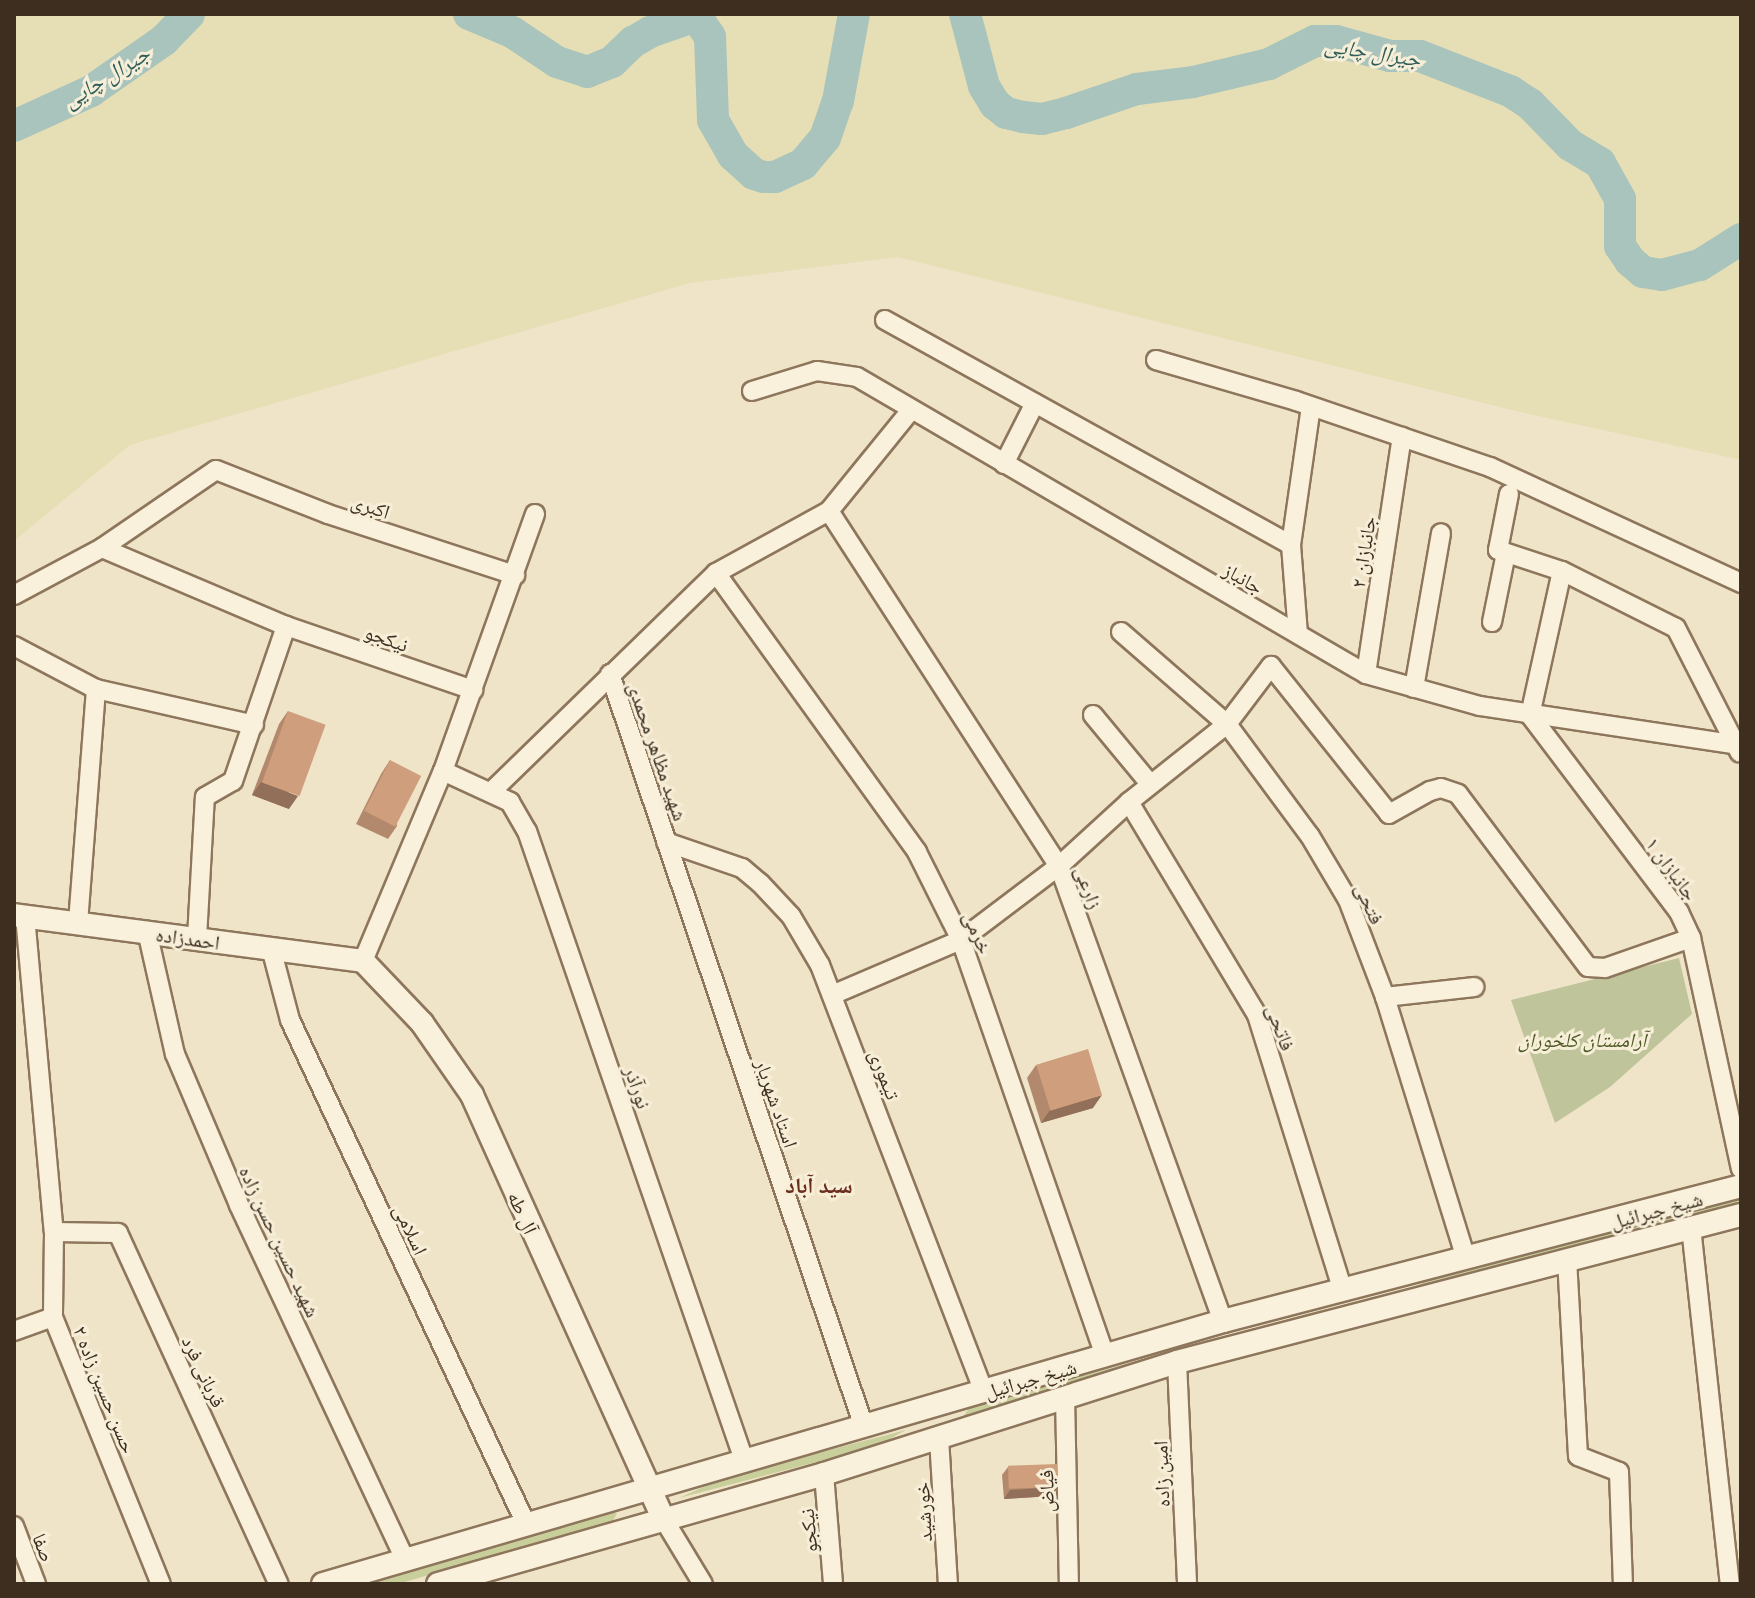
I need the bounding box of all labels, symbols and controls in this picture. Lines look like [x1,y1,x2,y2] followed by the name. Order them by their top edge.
[1323,30,1423,72] water label: جیرال چایی
[58,39,154,113] water label: جیرال چایی
[349,488,393,522] street label: اکبری
[1344,514,1380,590] street label: جانبازان ۲
[1220,556,1268,598] street label: جانباز
[362,618,412,656] street label: نیکجو
[624,679,694,823] street label: شهید مظاهر محمدی
[1642,832,1704,904] street label: جانبازان ۱
[1071,862,1109,912] street label: زارعی
[1351,879,1391,927] street label: فتحی
[959,907,999,957] street label: خرمی
[155,921,221,953] street label: احمدزاده
[1263,1001,1301,1053] street label: فاتحی
[1518,1026,1646,1050] park label: آرامستان کلخوران
[866,1046,906,1102] street label: تیموری
[752,1056,804,1150] street label: استاد شهریار
[621,1063,657,1111] street label: نورآذر
[235,1162,327,1320] street label: شهید حسین حسن زاده
[785,1172,853,1198] district label: سید آباد
[1607,1185,1705,1233] street label: شیخ جبرائیل
[504,1187,544,1237] street label: آل طه
[390,1200,434,1258] street label: اسلامی
[70,1322,142,1456] street label: حسن حسین زاده ۲
[178,1331,232,1411] street label: قربانی فرد
[981,1353,1079,1403] street label: شیخ جبرائیل
[1147,1440,1173,1508] street label: امین زاده
[1033,1470,1057,1512] street label: فیاض
[908,1482,936,1542] street label: خورشید
[793,1508,821,1554] street label: نیکجو
[29,1529,61,1565] street label: صفا

